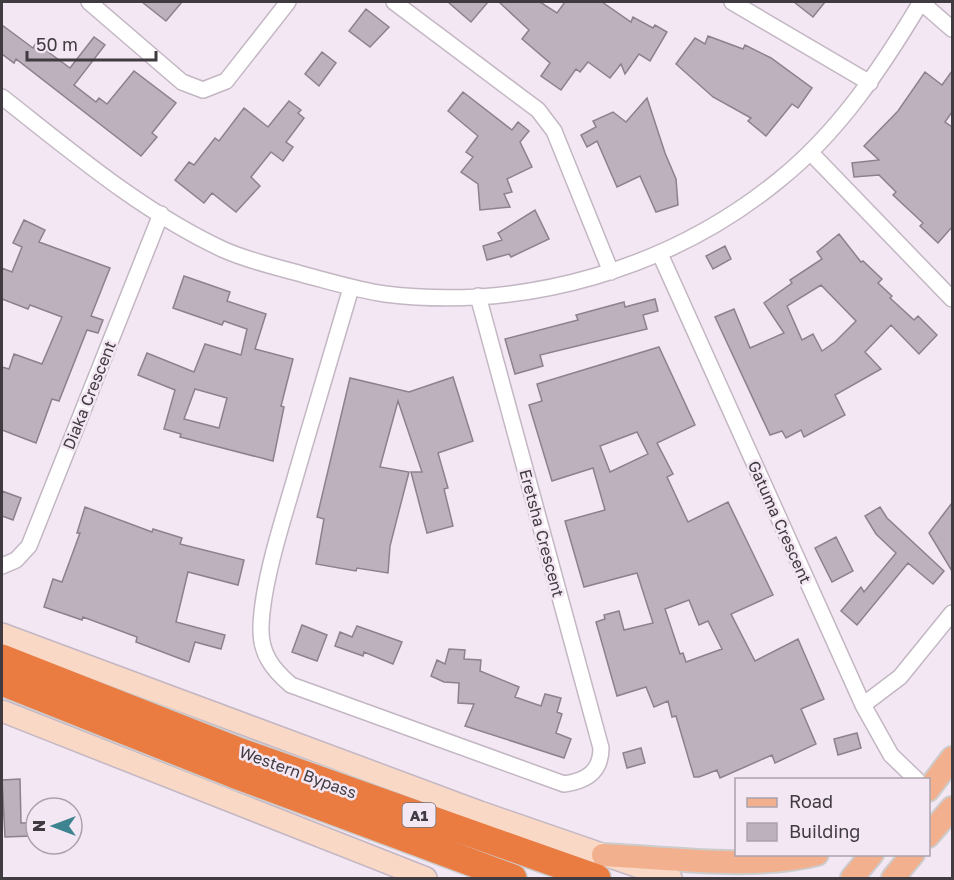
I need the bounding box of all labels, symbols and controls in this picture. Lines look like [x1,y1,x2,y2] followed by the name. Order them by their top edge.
[27,24,156,62] scale bar
[36,33,78,55] text: 50 m
[58,338,120,452] street label: Diaka Crescent
[744,458,816,586] street label: Gatuma Crescent
[515,467,569,599] street label: Eretsha Crescent
[237,741,359,803] street label: Western Bypass
[735,778,930,856] legend
[789,790,833,812] text: Road
[24,796,84,856] north arrow
[402,803,436,827] road number: A1
[29,820,49,832] text: N
[789,820,860,842] text: Building

